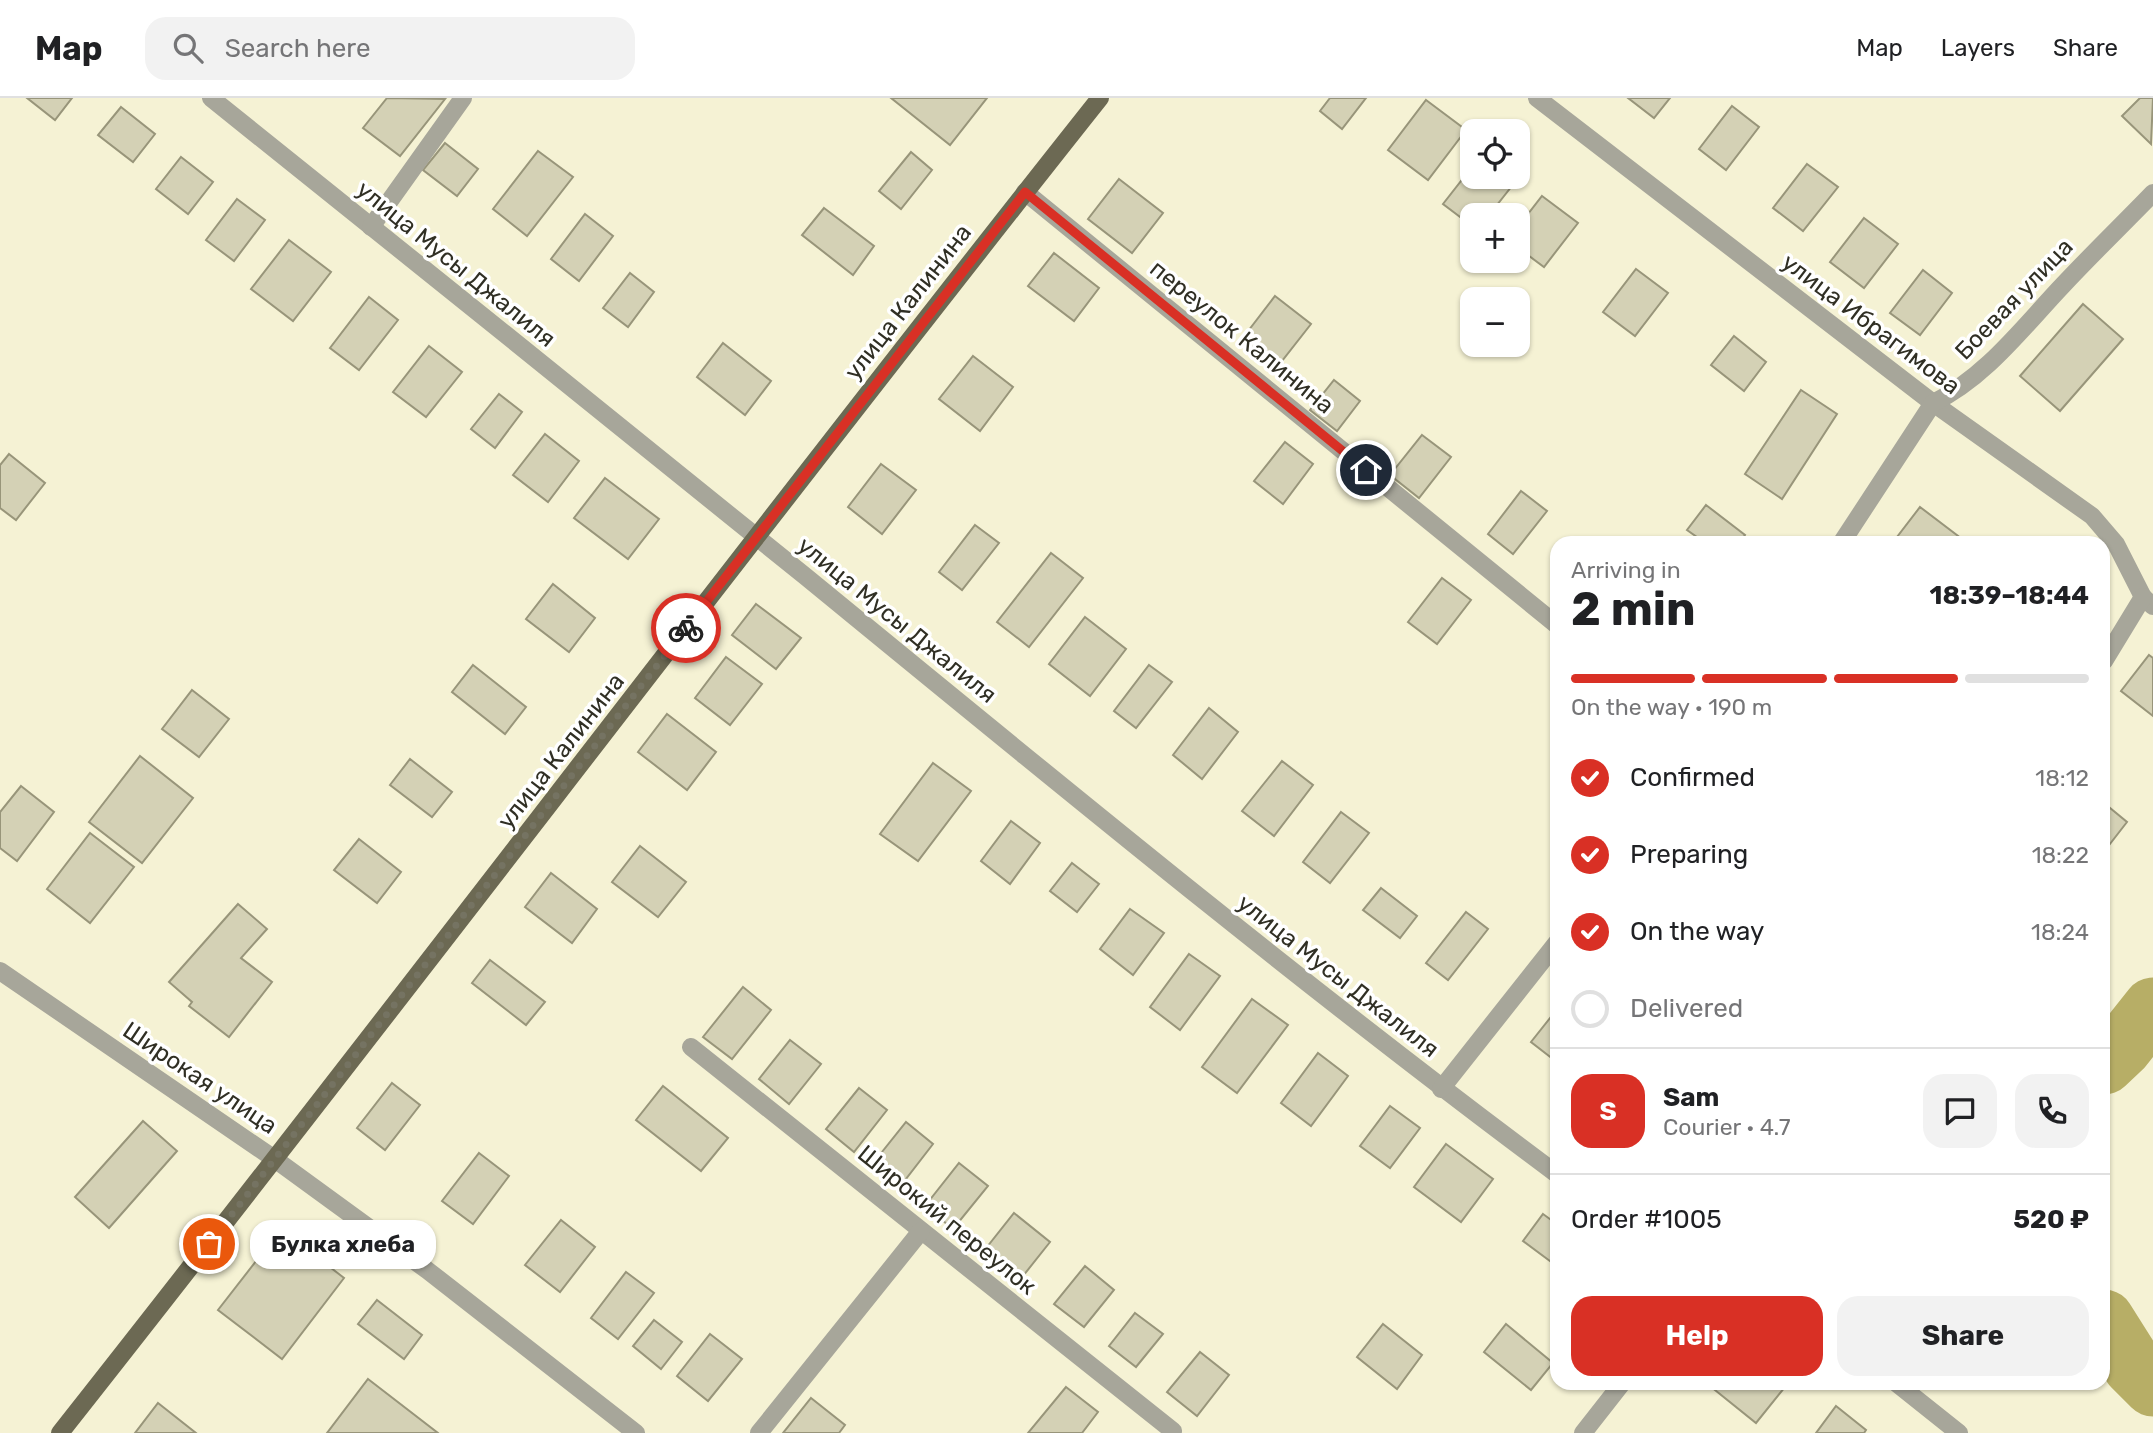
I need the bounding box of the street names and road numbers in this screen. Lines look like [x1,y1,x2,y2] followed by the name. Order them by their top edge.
[351,175,561,353] street label: улица Мусы Джалиля
[839,219,977,385] street label: улица Калинина
[1949,233,2079,365] street label: Боевая улица
[1776,248,1966,400] street label: улица Ибрагимова
[1145,254,1339,420] street label: переулок Калинина
[792,531,1002,709] street label: улица Мусы Джалиля
[492,668,630,834] street label: улица Калинина
[1232,889,1444,1063] street label: улица Мусы Джалиля
[118,1016,282,1140] street label: Широкая улица
[852,1139,1042,1301] street label: Широкий переулок

